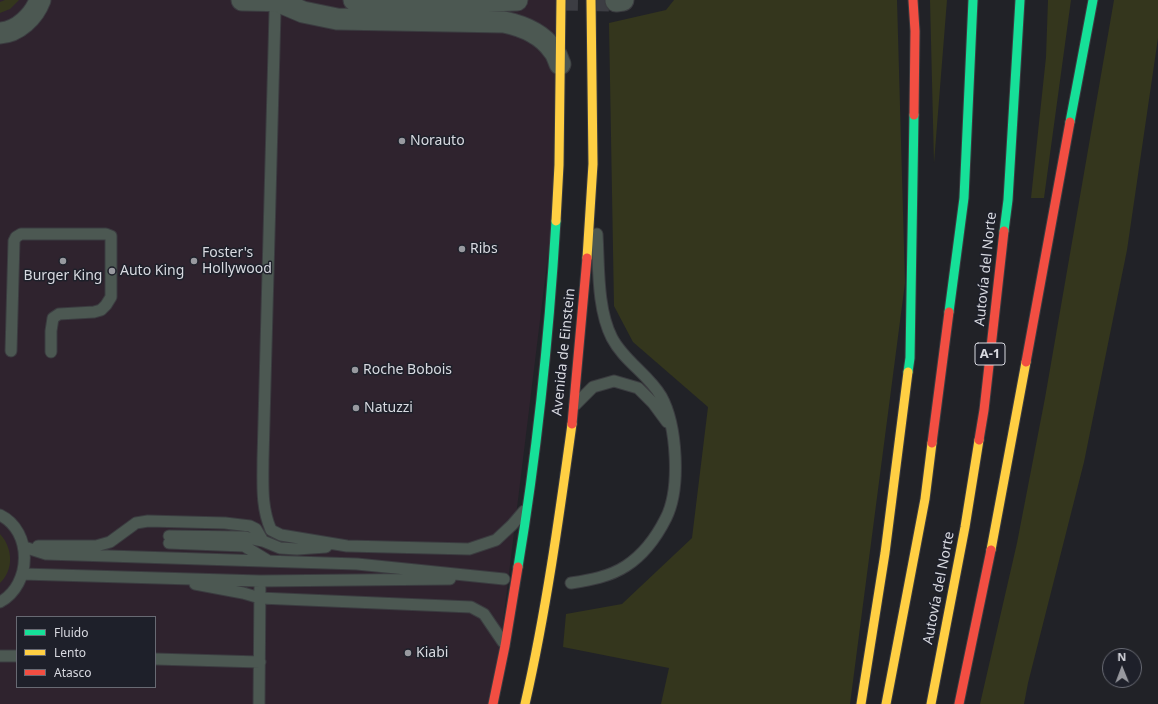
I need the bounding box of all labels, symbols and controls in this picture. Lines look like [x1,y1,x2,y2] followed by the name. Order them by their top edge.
[410,133,465,149] place label: Norauto
[397,136,407,146] marker: Norauto
[972,211,1000,327] street label: Autovía del Norte
[470,241,498,257] place label: Ribs
[457,244,467,254] marker: Ribs
[202,245,272,278] place label: Foster's Hollywood
[58,256,68,266] marker: Burger King
[189,256,199,266] marker: Foster's Hollywood
[120,263,184,279] place label: Auto King
[107,266,117,276] marker: Auto King
[24,268,102,284] place label: Burger King
[549,287,579,417] street label: Avenida de Einstein
[975,343,1005,365] road number: A-1
[363,362,452,378] place label: Roche Bobois
[350,365,360,375] marker: Roche Bobois
[364,400,413,416] place label: Natuzzi
[351,403,361,413] marker: Natuzzi
[920,530,958,646] street label: Autovía del Norte
[16,616,156,688] legend
[54,624,88,641] text: Fluido
[54,644,86,661] text: Lento
[416,645,448,661] place label: Kiabi
[403,648,413,658] marker: Kiabi
[1102,648,1142,688] north arrow
[1117,649,1126,664] text: N
[54,664,92,681] text: Atasco

